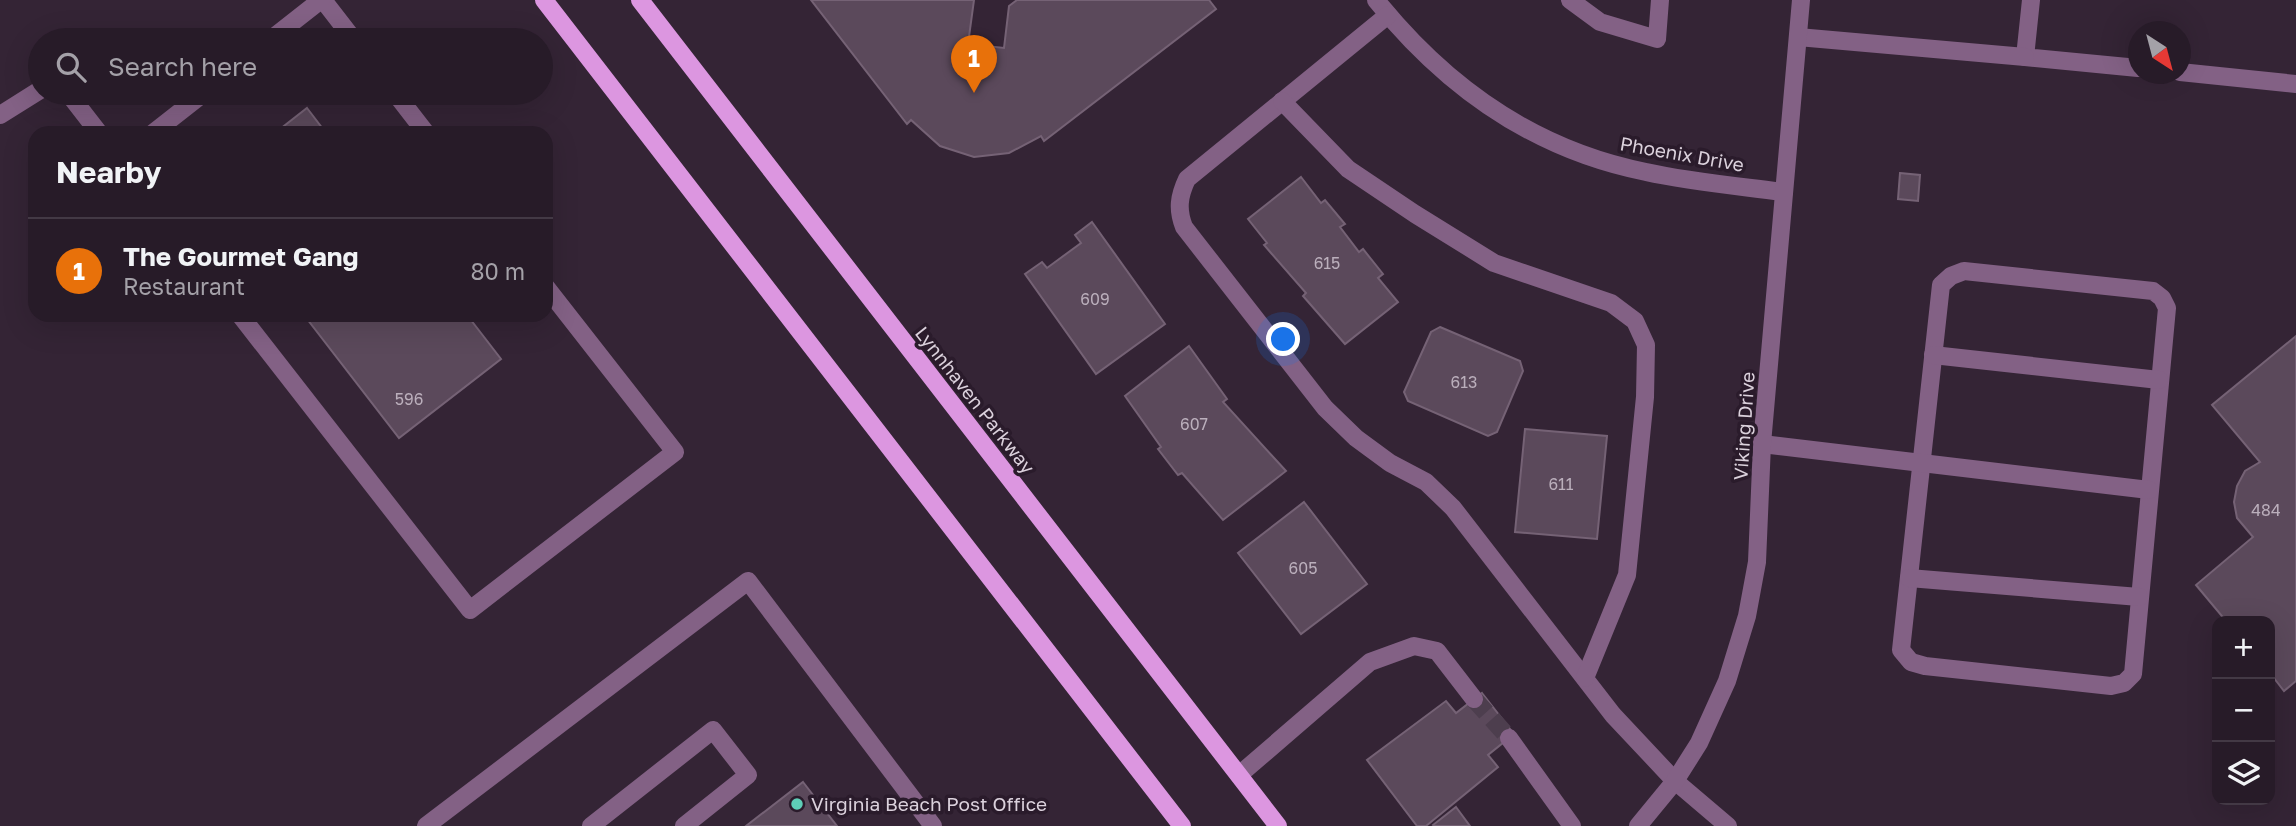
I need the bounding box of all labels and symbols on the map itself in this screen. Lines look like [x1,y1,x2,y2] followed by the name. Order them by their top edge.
[2128,21,2191,84] north arrow
[951,35,997,93] pin: 1
[1618,131,1746,176] street label: Phoenix Drive
[1314,253,1340,273] house number: 615
[1080,289,1110,309] house number: 609
[911,322,1040,478] street label: Lynnhaven Parkway
[1266,322,1300,356] your location
[1728,371,1759,481] street label: Viking Drive
[1451,372,1477,392] house number: 613
[395,389,423,409] house number: 596
[1180,414,1208,434] house number: 607
[1548,474,1574,494] house number: 611
[2251,500,2281,520] house number: 484
[1289,558,1317,578] house number: 605
[811,792,1047,815] place label: Virginia Beach Post Office
[789,796,805,812] marker: Virginia Beach Post Office

